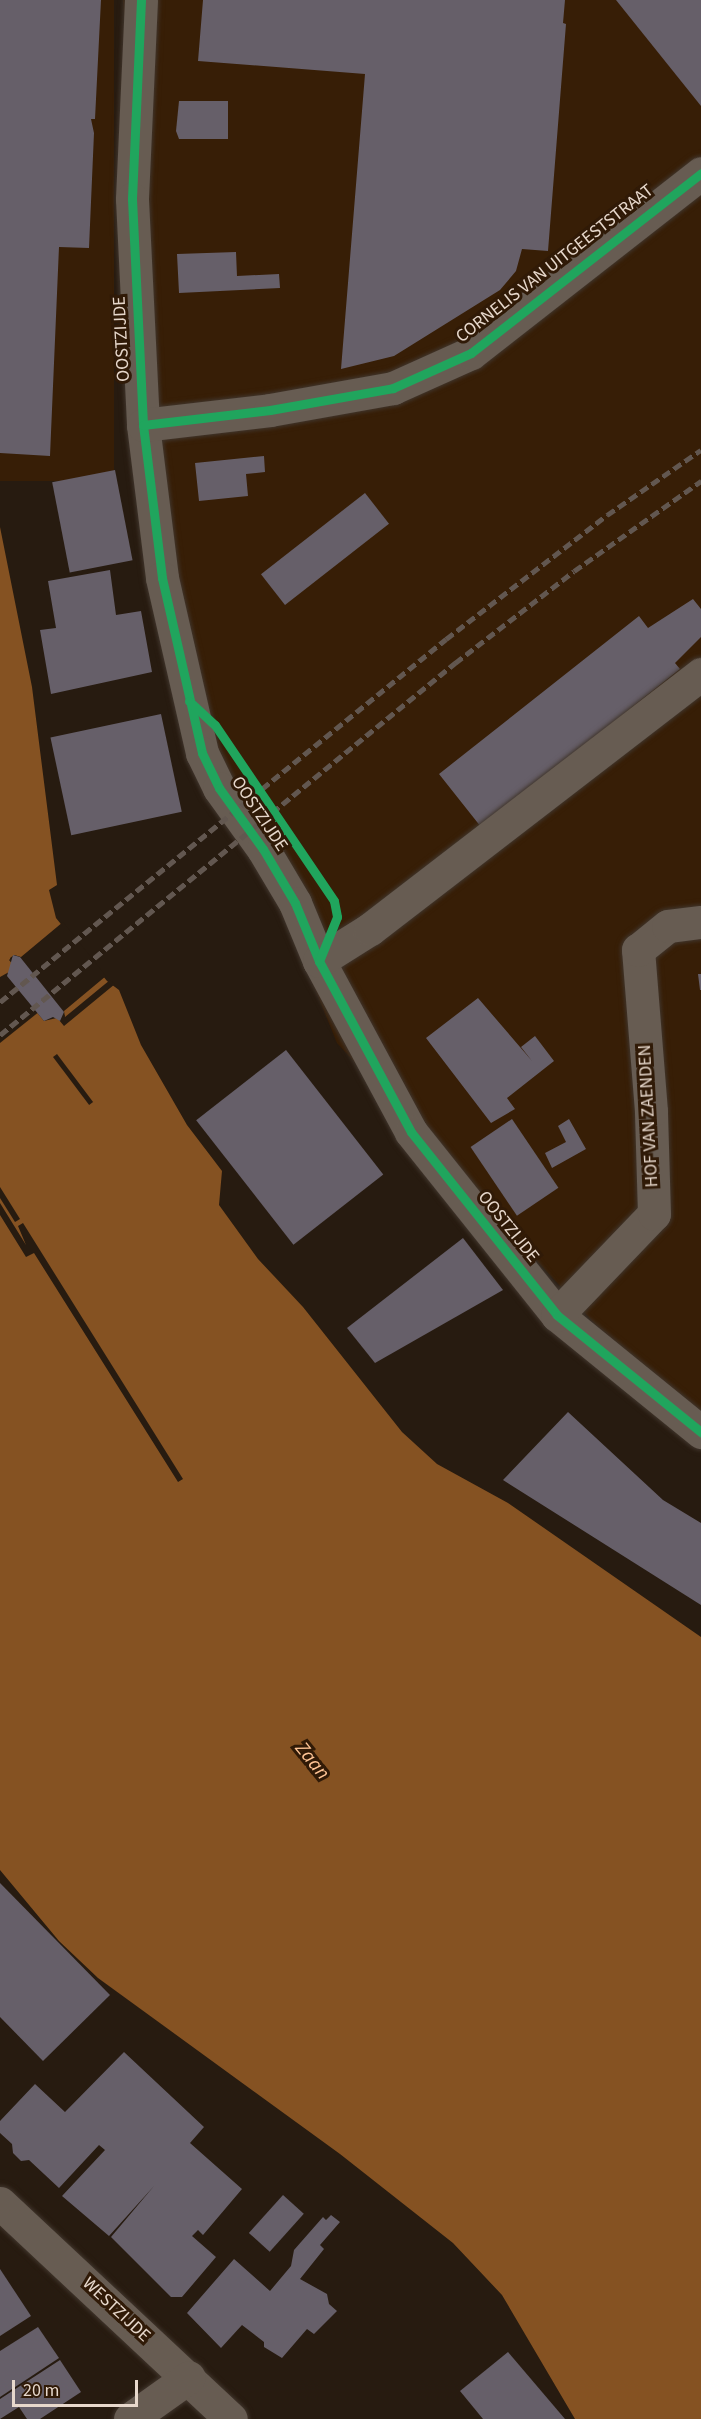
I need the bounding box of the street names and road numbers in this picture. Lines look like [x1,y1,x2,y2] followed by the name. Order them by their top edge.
[452,180,658,348] street label: CORNELIS VAN UITGEESTSTRAAT
[109,296,135,382] street label: OOSTZIJDE
[226,773,292,855] street label: OOSTZIJDE
[634,1044,664,1188] street label: HOF VAN ZAENDEN
[473,1187,543,1267] street label: OOSTZIJDE
[77,2273,155,2347] street label: WESTZIJDE

